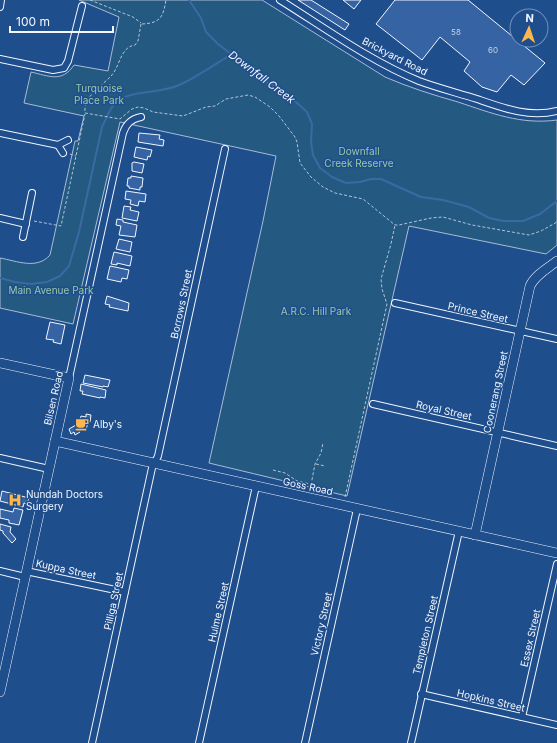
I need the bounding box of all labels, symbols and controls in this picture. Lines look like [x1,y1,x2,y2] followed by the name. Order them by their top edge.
[10,8,113,34] scale bar
[509,8,549,48] north arrow
[525,11,534,25] text: N
[16,14,50,29] text: 100 m
[451,27,461,37] house number: 58
[360,34,430,78] street label: Brickyard Road
[488,45,498,55] house number: 60
[226,47,299,107] water label: Downfall Creek
[74,82,125,106] park label: Turquoise Place Park
[324,145,394,169] park label: Downfall Creek Reserve
[168,268,194,340] street label: Borrows Street
[8,284,94,296] park label: Main Avenue Park
[447,299,510,325] street label: Prince Street
[281,305,352,317] park label: A.R.C. Hill Park
[480,349,510,434] street label: Coonerang Street
[41,370,65,426] street label: Bilsen Road
[415,398,474,422] street label: Royal Street
[74,416,90,432] cafe icon: Alby's
[93,418,122,430] place label: Alby's
[282,475,334,497] street label: Goss Road
[26,488,103,512] place label: Nundah Doctors Surgery
[7,492,23,508] hospital icon: Nundah Doctors Surgery
[35,557,98,581] street label: Kuppa Street
[101,570,125,631] street label: Pilliga Street
[205,580,231,643] street label: Hulme Street
[308,590,334,657] street label: Victory Street
[410,594,440,676] street label: Templeton Street
[518,607,543,668] street label: Essex Street
[456,686,527,714] street label: Hopkins Street

